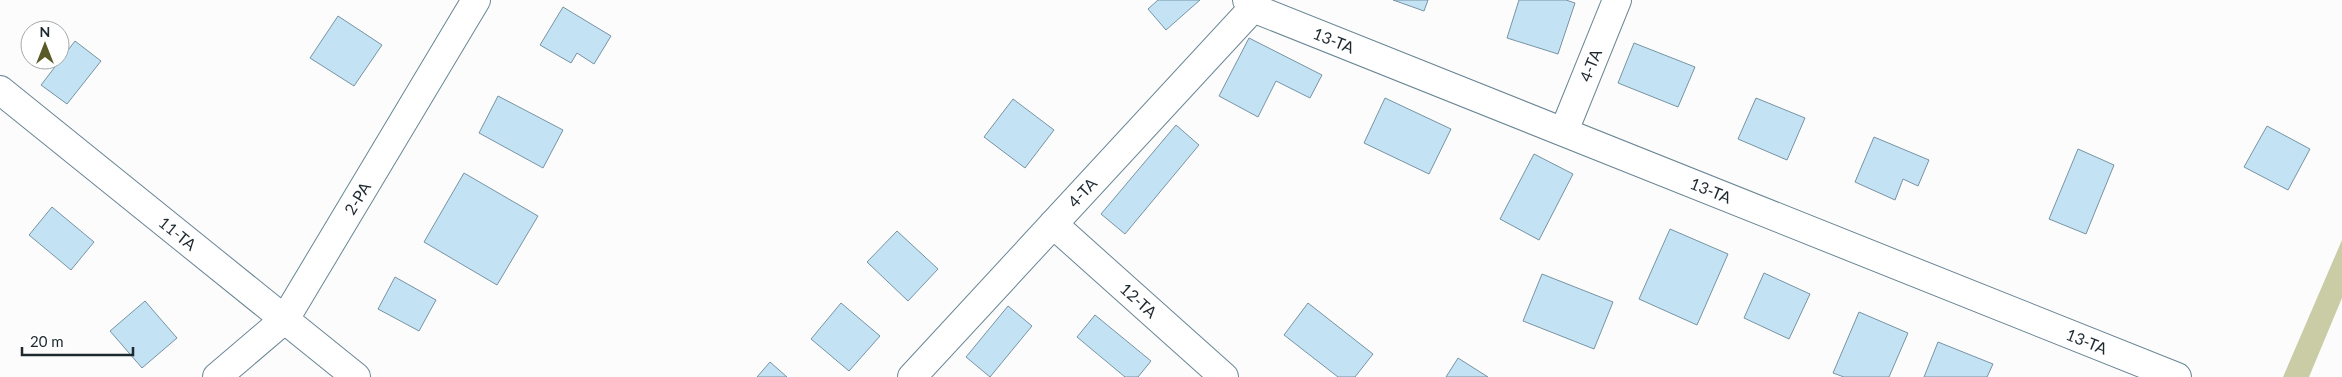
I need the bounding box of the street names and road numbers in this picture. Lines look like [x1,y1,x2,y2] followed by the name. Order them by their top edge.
[1311,23,1358,57] street label: 13-ТА
[1575,46,1605,84] street label: 4-ТА
[1064,173,1100,211] street label: 4-ТА
[1688,173,1735,207] street label: 13-ТА
[340,178,374,218] street label: 2-РА
[155,212,201,254] street label: 11-ТА
[1117,279,1161,321] street label: 12-ТА
[2064,324,2111,358] street label: 13-ТА

